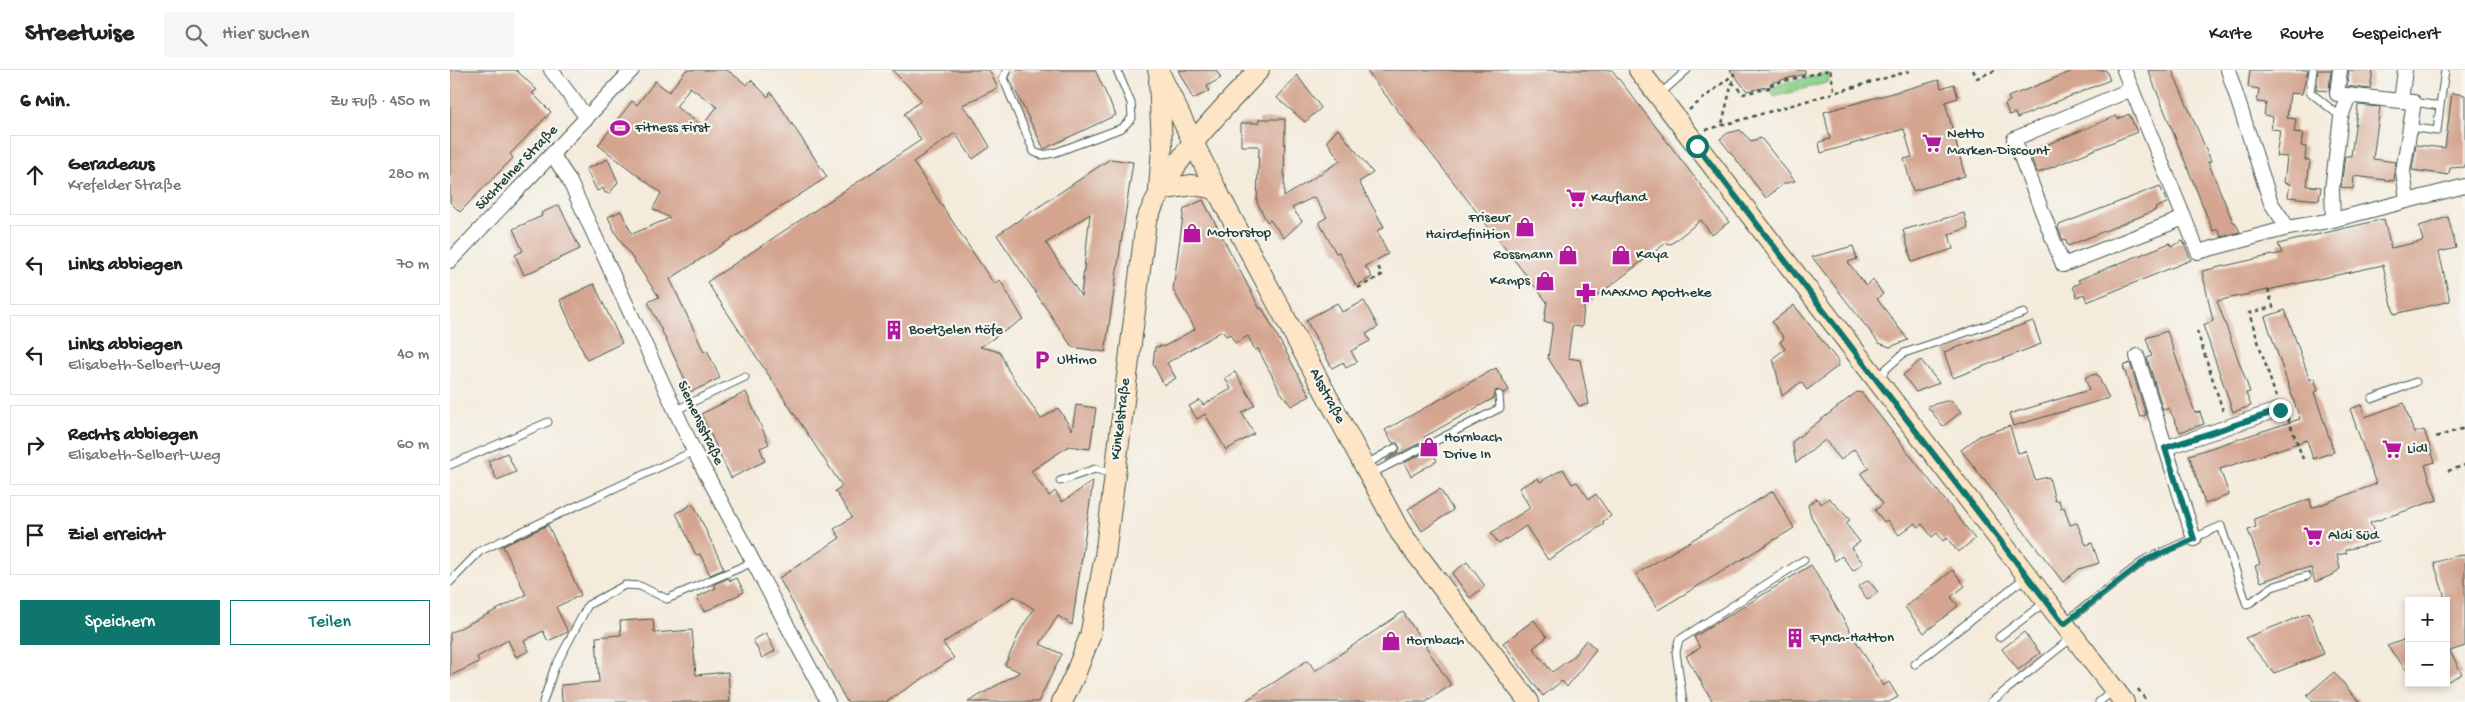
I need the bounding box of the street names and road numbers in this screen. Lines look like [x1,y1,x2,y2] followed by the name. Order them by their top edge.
[472,121,562,214] street label: Süchtelner Straße
[1305,365,1349,427] street label: Alsstraße
[1107,377,1135,461] street label: Künkelstraße
[673,378,728,468] street label: Siemensstraße

